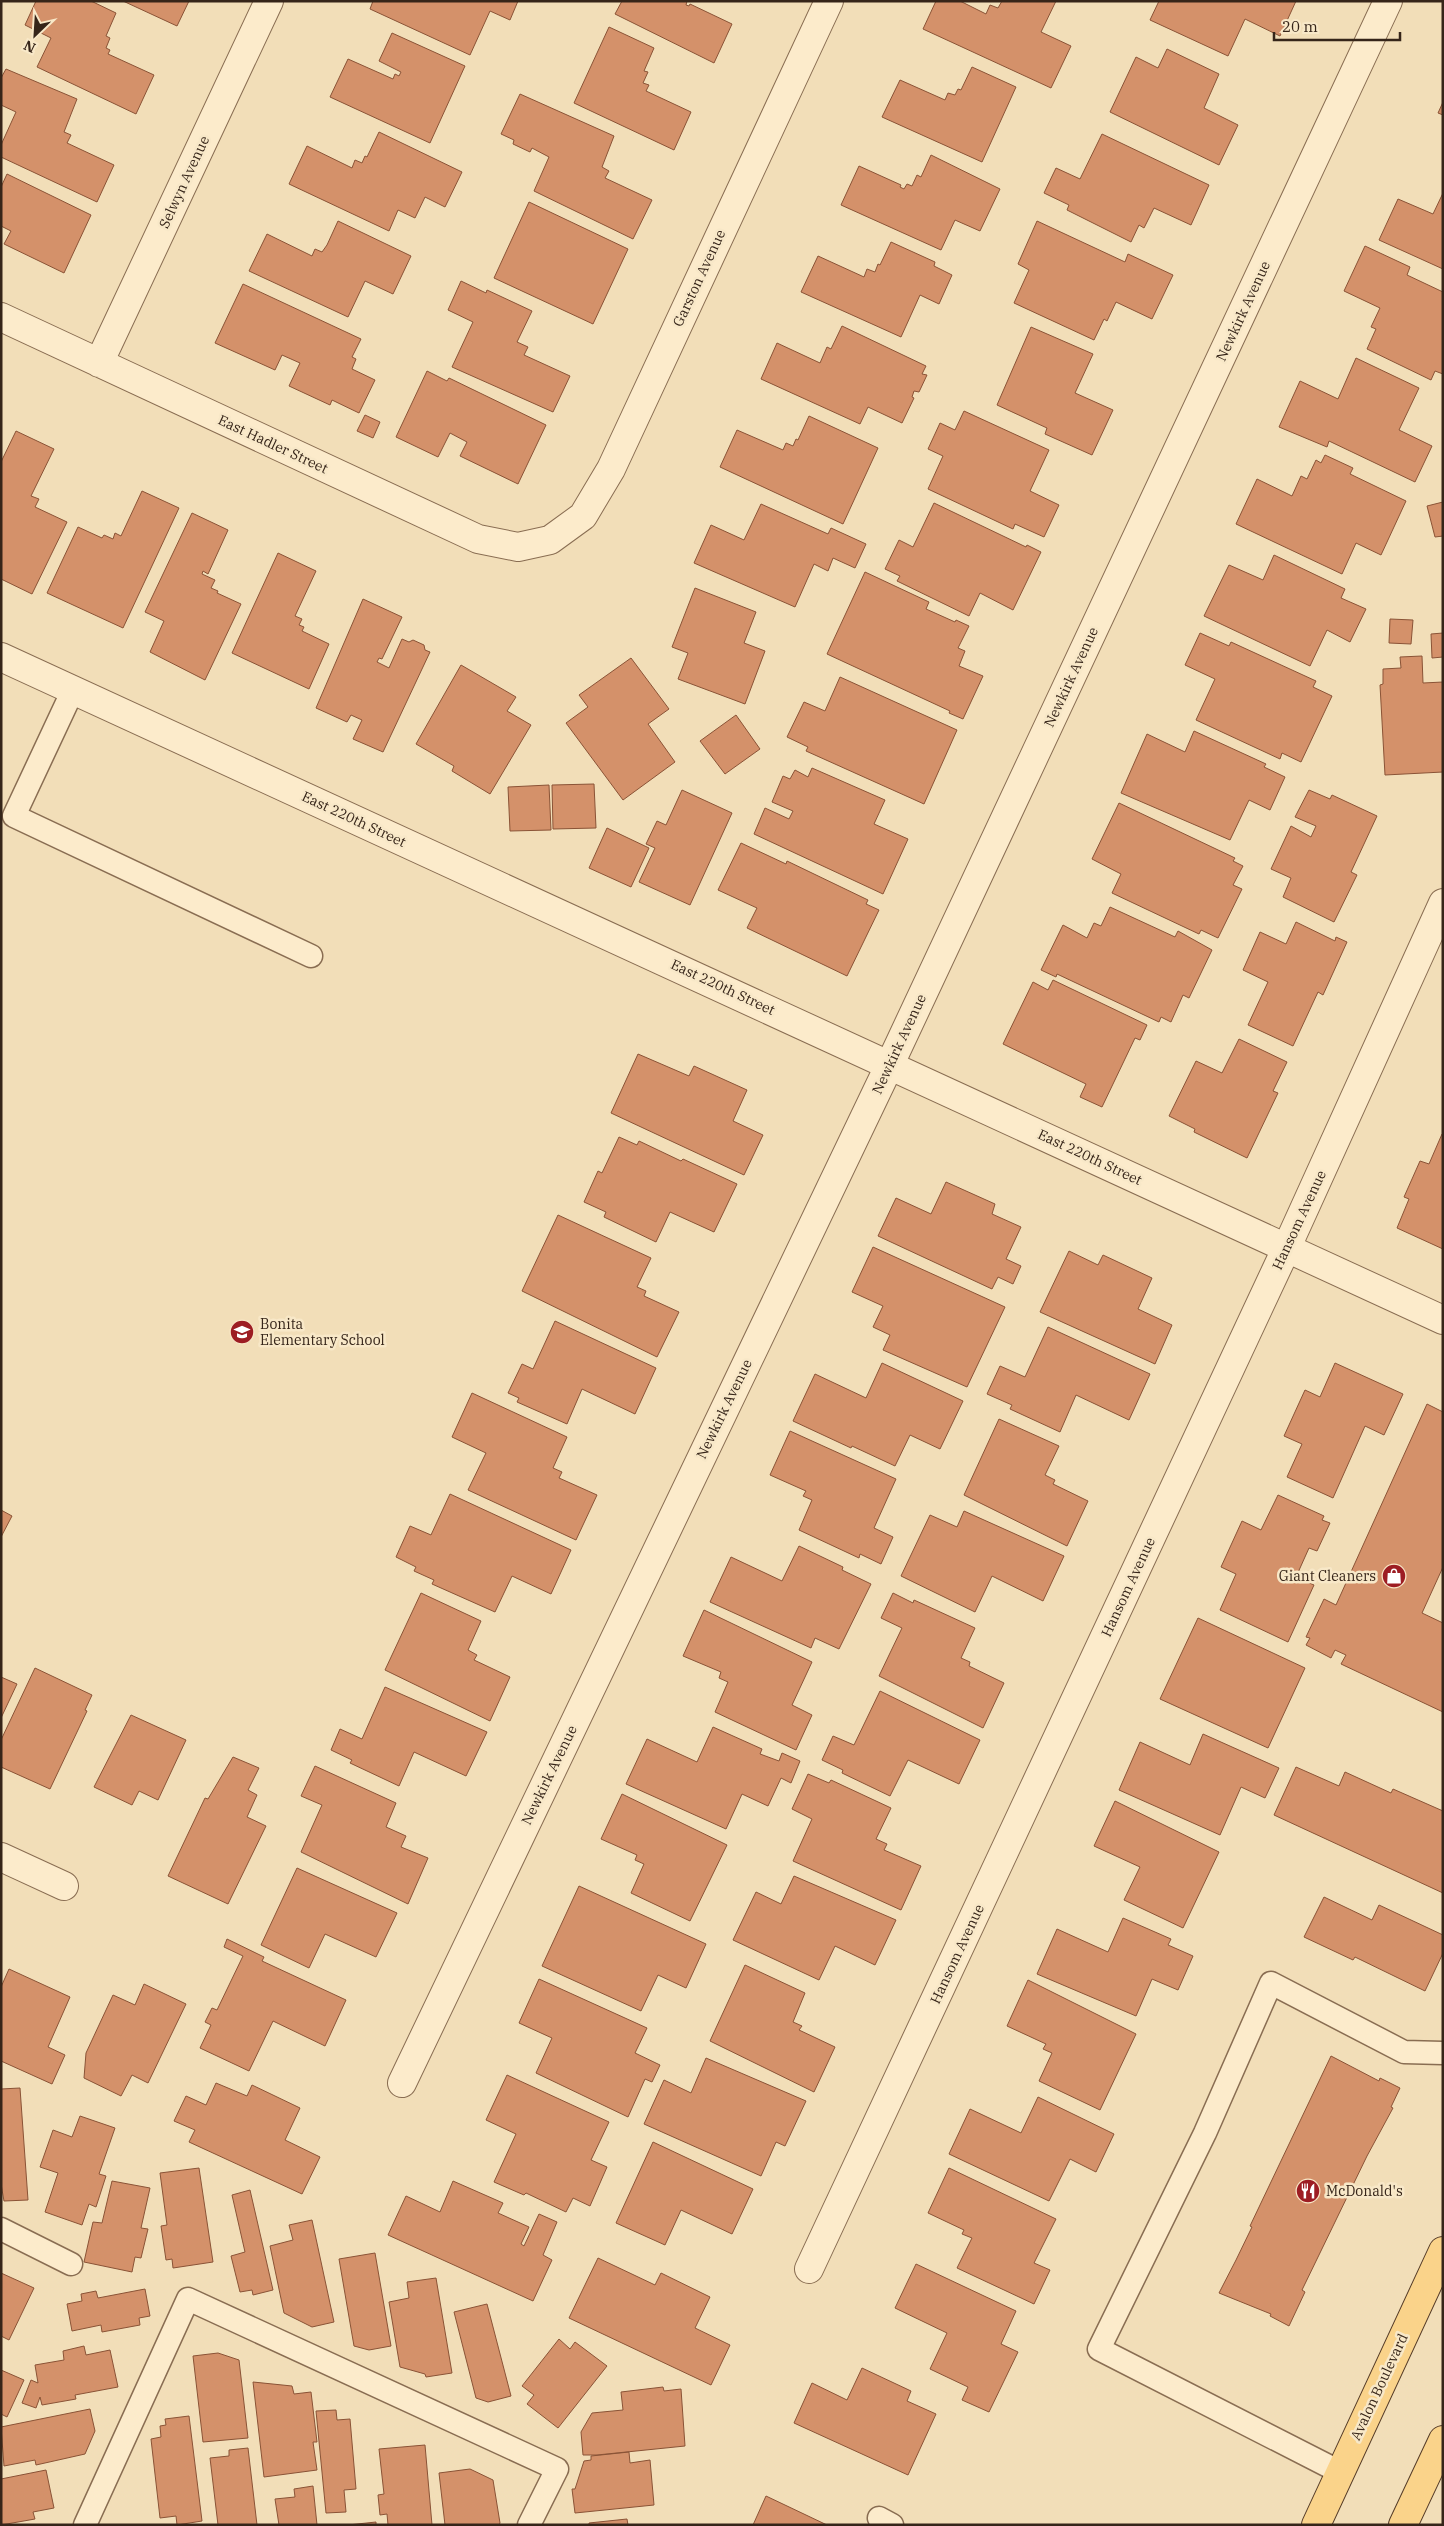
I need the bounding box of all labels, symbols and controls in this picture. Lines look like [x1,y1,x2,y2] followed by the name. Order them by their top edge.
[10,10,60,60] north arrow
[1274,10,1400,42] scale bar
[1282,17,1318,36] text: 20 m
[21,36,38,57] text: N
[155,133,213,231] street label: Selwyn Avenue
[669,227,729,329] street label: Garston Avenue
[1212,258,1274,364] street label: Newkirk Avenue
[215,411,331,477] street label: East Hadler Street
[1040,624,1102,730] street label: Newkirk Avenue
[299,787,409,851] street label: East 220th Street
[668,955,778,1019] street label: East 220th Street
[868,991,930,1097] street label: Newkirk Avenue
[1035,1125,1145,1189] street label: East 220th Street
[1268,1167,1330,1273] street label: Hansom Avenue
[260,1315,385,1349] place label: Bonita Elementary School
[229,1319,255,1345] school or university icon: Bonita Elementary School
[692,1356,756,1462] street label: Newkirk Avenue
[1097,1534,1159,1640] street label: Hansom Avenue
[1381,1563,1407,1589] shop icon: Giant Cleaners
[1279,1567,1376,1585] place label: Giant Cleaners
[517,1722,581,1828] street label: Newkirk Avenue
[926,1901,988,2007] street label: Hansom Avenue
[1295,2178,1321,2204] restaurant icon: McDonald's
[1326,2182,1403,2200] place label: McDonald's
[1346,2330,1412,2443] street label: Avalon Boulevard

